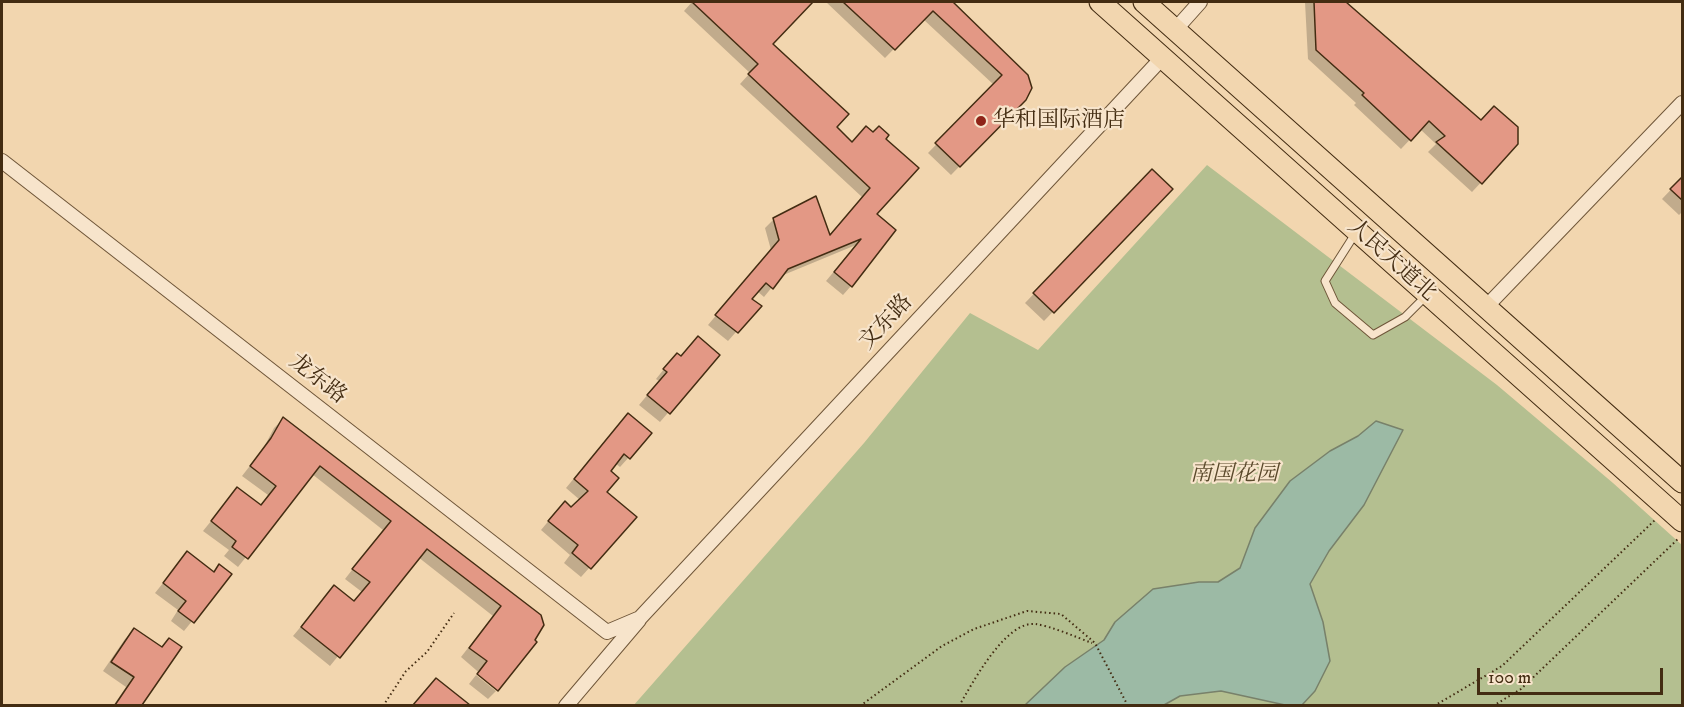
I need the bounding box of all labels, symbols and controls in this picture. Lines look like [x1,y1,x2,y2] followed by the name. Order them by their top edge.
[993,108,1125,134] place label: 华和国际酒店
[974,114,988,128] marker: 华和国际酒店
[1341,214,1441,308] street label: 人民大道北
[855,290,919,356] street label: 文东路
[283,349,351,411] street label: 龙东路
[1190,462,1278,488] park label: 南国花园
[1480,656,1666,694] scale bar
[1488,667,1531,689] text: 100 m

